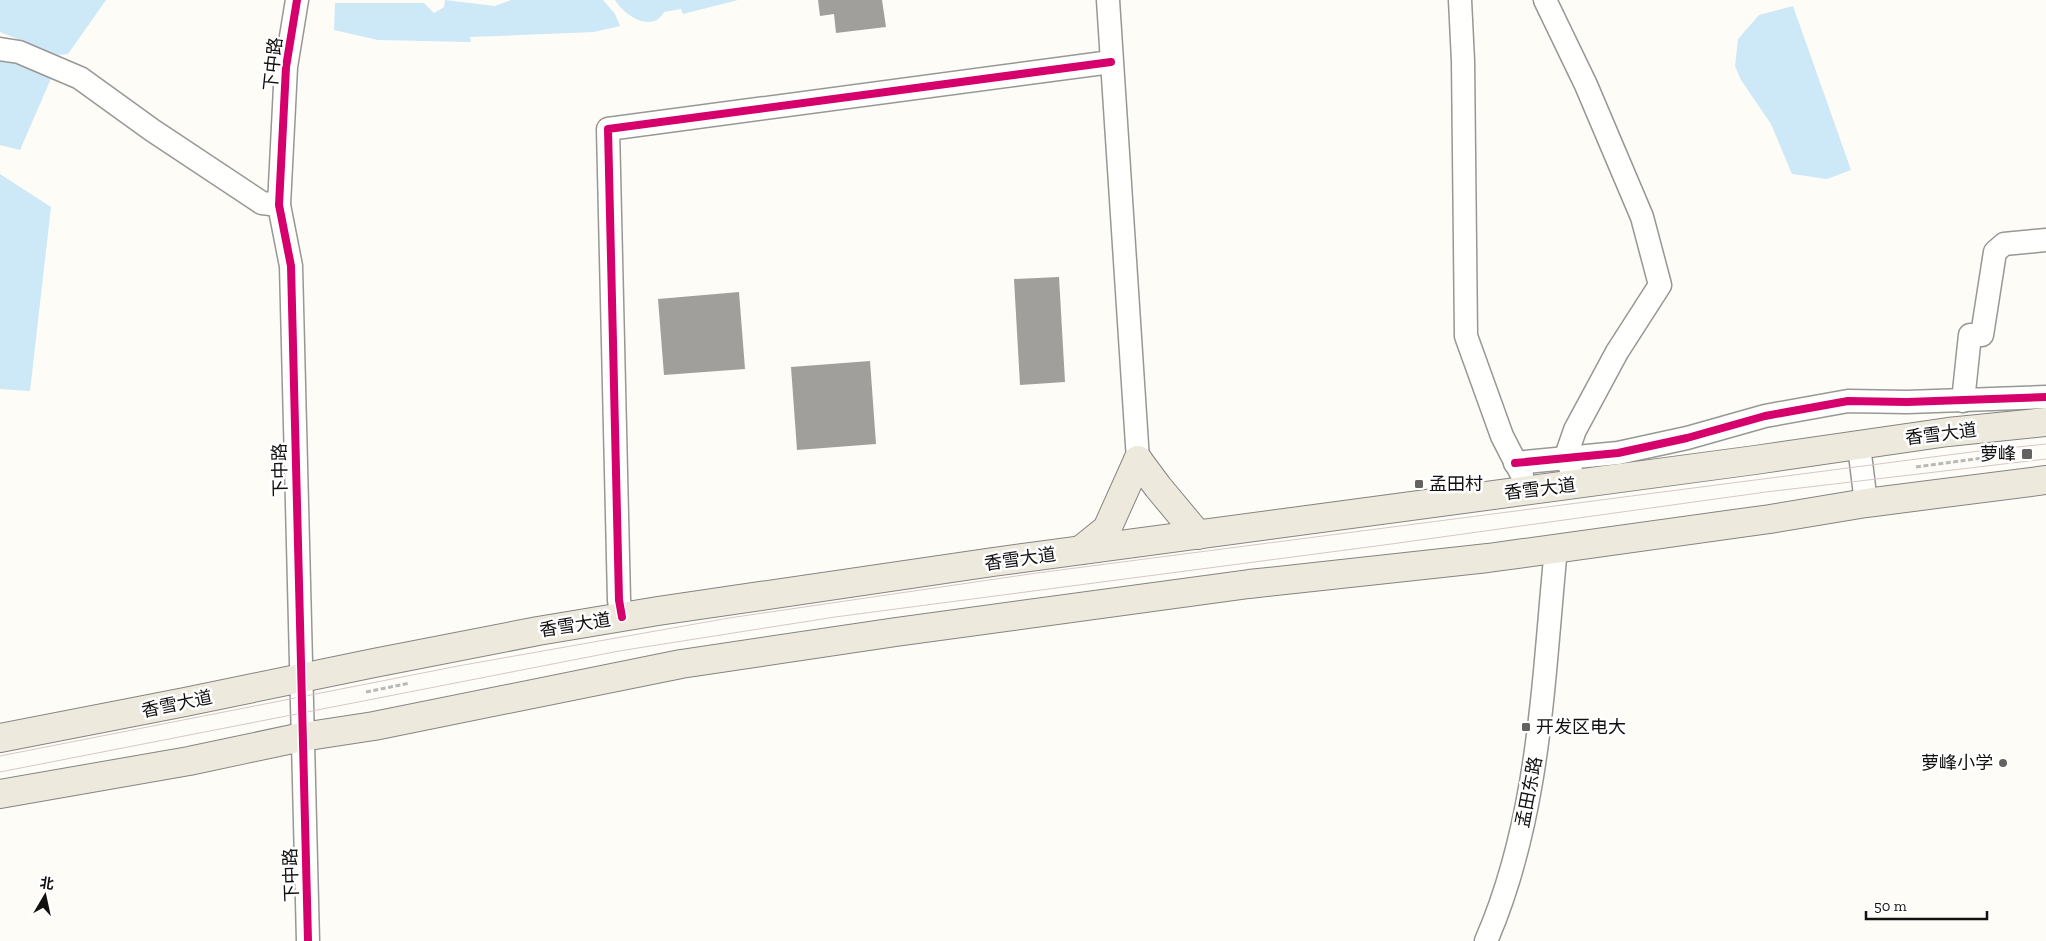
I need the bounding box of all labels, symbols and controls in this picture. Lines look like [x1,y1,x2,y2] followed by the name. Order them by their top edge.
[259,36,287,92] street label: 下中路
[1904,419,1978,449] street label: 香雪大道
[269,443,291,497] street label: 下中路
[1980,443,2016,465] place label: 萝峰
[2020,447,2034,461] marker: 萝峰
[1429,473,1483,495] place label: 孟田村
[1503,474,1577,504] street label: 香雪大道
[1413,478,1425,490] marker: 孟田村
[983,543,1057,575] street label: 香雪大道
[538,609,612,641] street label: 香雪大道
[139,686,215,722] street label: 香雪大道
[1536,716,1626,738] place label: 开发区电大
[1520,721,1532,733] marker: 开发区电大
[1921,752,1993,774] place label: 萝峰小学
[1511,755,1547,829] street label: 孟田东路
[1997,757,2009,769] marker: 萝峰小学
[279,848,303,902] street label: 下中路
[20,871,70,921] north arrow
[39,874,55,893] text: 北
[1866,888,1987,920] scale bar
[1874,897,1907,915] text: 50 m

